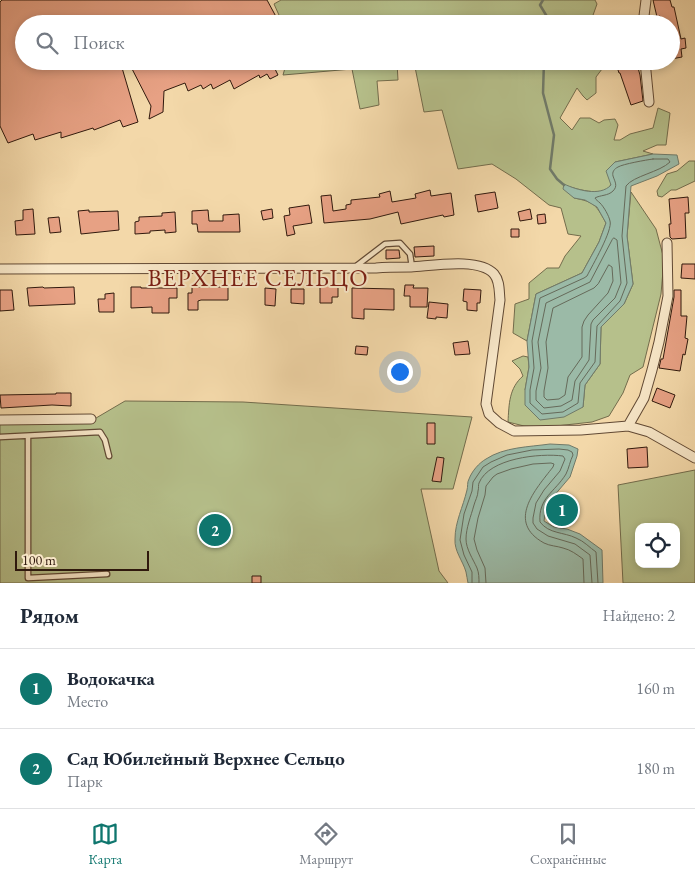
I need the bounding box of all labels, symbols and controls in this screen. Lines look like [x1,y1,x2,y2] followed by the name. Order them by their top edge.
[15,15,680,70] search box
[33,29,61,57] icon: search
[73,30,125,55] text: Поиск
[148,262,368,293] district label: ВЕРХНЕЕ СЕЛЬЦО
[387,359,413,385] your location
[546,491,578,529] pin: 1
[199,511,231,549] pin: 2
[635,523,680,568] map controls
[635,523,680,568] button: locate
[15,548,149,571] scale bar
[22,551,56,569] text: 100 m
[20,602,79,629] text: Рядом
[603,605,675,626] text: Найдено: 2
[67,666,155,691] text: Водокачка
[32,678,40,699] text: 1
[636,678,675,699] text: 160 m
[67,691,108,712] text: Место
[67,746,345,771] text: Сад Юбилейный Верхнее Сельцо
[32,758,40,779] text: 2
[636,758,675,779] text: 180 m
[67,771,103,792] text: Парк
[89,820,122,868] tab: Карта
[299,820,353,868] tab: Маршрут
[530,820,606,868] tab: Сохранённые

